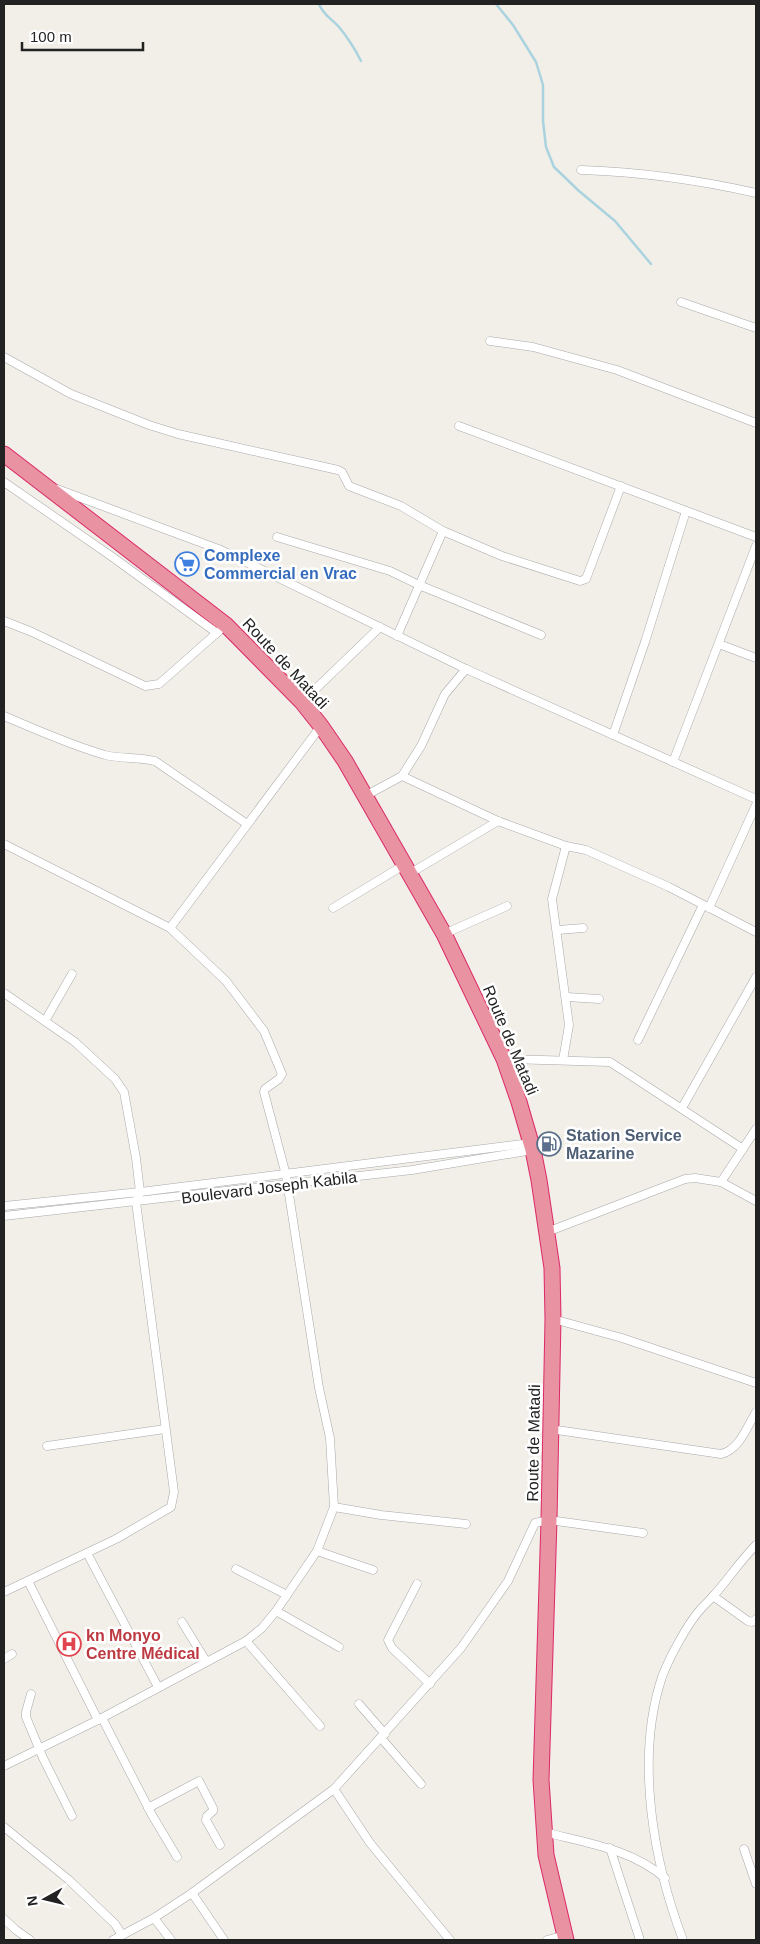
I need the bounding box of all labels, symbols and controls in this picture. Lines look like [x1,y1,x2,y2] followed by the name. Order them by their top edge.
[22,20,144,52] scale bar
[30,28,72,45] text: 100 m
[204,547,357,582] place label: Complexe Commercial en Vrac
[174,551,200,577] supermarket icon: Complexe Commercial en Vrac
[239,615,332,712] street label: Route de Matadi
[480,983,541,1098] street label: Route de Matadi
[566,1127,682,1162] place label: Station Service Mazarine
[536,1131,562,1157] fuel station icon: Station Service Mazarine
[180,1168,358,1207] street label: Boulevard Joseph Kabila
[524,1384,543,1502] street label: Route de Matadi
[86,1627,200,1662] place label: kn Monyo Centre Médical
[56,1631,82,1657] hospital icon: kn Monyo Centre Médical
[20,1874,70,1924] north arrow
[23,1895,41,1907] text: N

